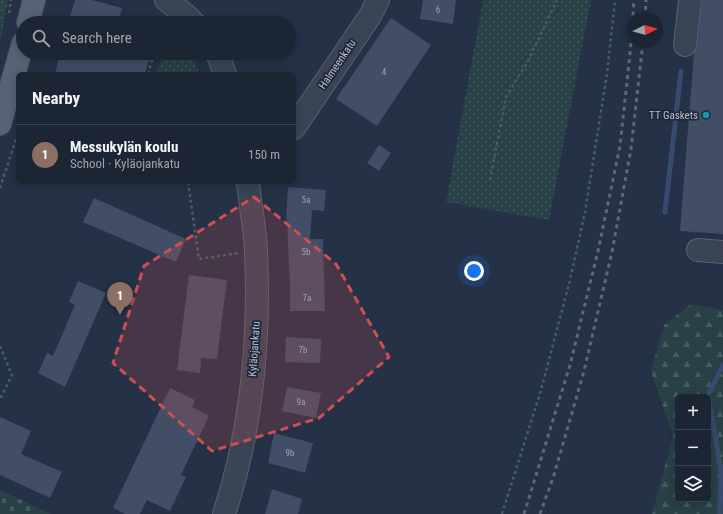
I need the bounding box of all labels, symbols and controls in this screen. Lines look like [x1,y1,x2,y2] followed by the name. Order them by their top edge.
[436,5,440,15] house number: 6
[627,12,663,48] north arrow
[16,16,296,60] search box
[30,27,52,49] icon: search
[62,29,132,47] text: Search here
[316,37,359,92] street label: Halmeenkatu
[382,67,387,77] house number: 4
[32,88,80,108] text: Nearby
[649,109,698,122] place label: TT Gaskets
[701,110,711,120] marker: TT Gaskets
[70,138,178,156] text: Messukylän koulu
[42,147,48,162] text: 1
[248,147,280,162] text: 150 m
[70,156,180,171] text: School · Kyläojankatu
[302,195,310,205] house number: 5a
[302,247,311,257] house number: 5b
[464,261,484,281] your location
[107,282,133,315] pin: 1
[303,293,311,303] house number: 7a
[246,321,263,377] street label: Kyläojankatu
[299,345,308,355] house number: 7b
[675,394,711,502] map controls
[675,394,711,430] button: +
[297,397,305,407] house number: 9a
[675,430,711,466] button: −
[286,448,295,458] house number: 9b
[675,466,711,502] button: layers

